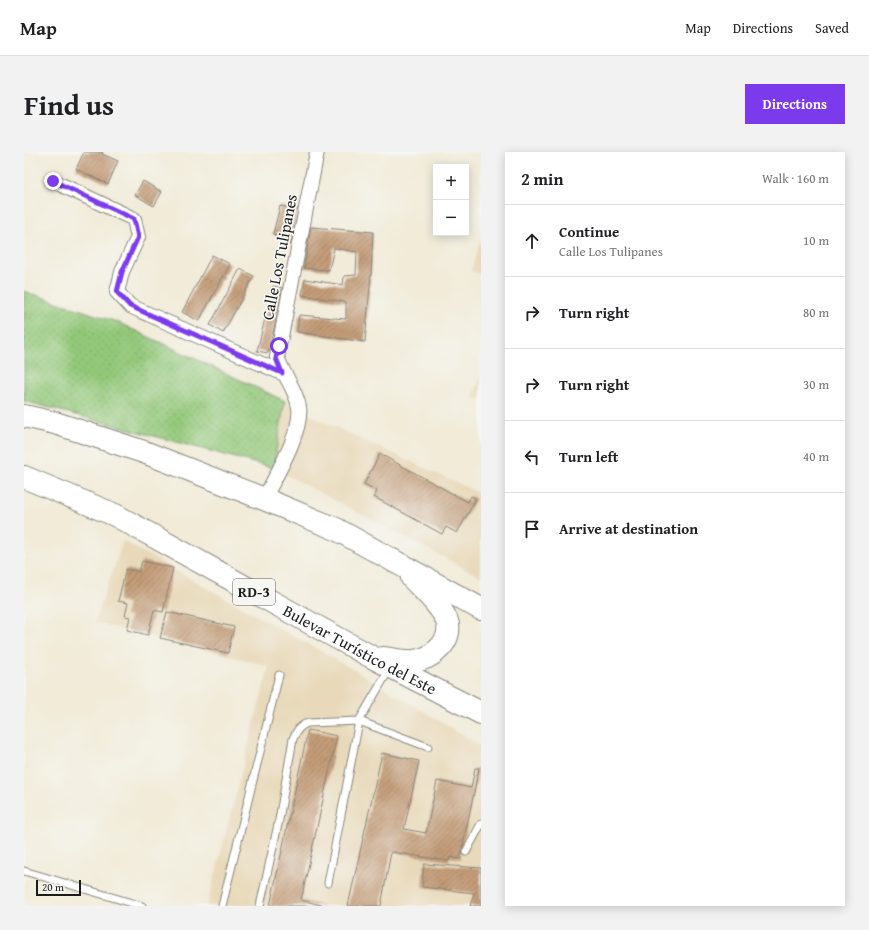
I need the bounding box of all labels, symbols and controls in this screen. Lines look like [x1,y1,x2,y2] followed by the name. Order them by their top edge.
[20,14,57,42] text: Map
[685,18,711,38] text: Map
[733,18,793,38] text: Directions
[815,18,849,38] text: Saved
[24,84,114,125] text: Find us
[745,84,845,124] button: Directions
[433,164,469,236] map controls
[433,164,469,200] button: +
[521,166,563,191] text: 2 min
[762,169,829,188] text: Walk · 160 m
[44,172,62,190] route end
[255,192,303,322] street label: Calle Los Tulipanes
[433,200,469,236] button: −
[559,221,620,242] text: Continue
[521,230,543,252] icon: ahead
[803,231,829,250] text: 10 m
[559,242,663,261] text: Calle Los Tulipanes
[521,302,543,324] icon: right
[559,302,630,323] text: Turn right
[803,303,829,322] text: 80 m
[270,337,288,355] route start
[521,374,543,396] icon: right
[559,374,630,395] text: Turn right
[803,375,829,394] text: 30 m
[521,446,543,468] icon: left
[559,446,618,467] text: Turn left
[803,447,829,466] text: 40 m
[521,518,543,540] icon: arrive
[559,518,698,539] text: Arrive at destination
[233,579,275,605] road number: RD-3
[279,598,441,700] street label: Bulevar Turístico del Este
[36,878,81,897] scale bar
[42,879,64,895] text: 20 m

